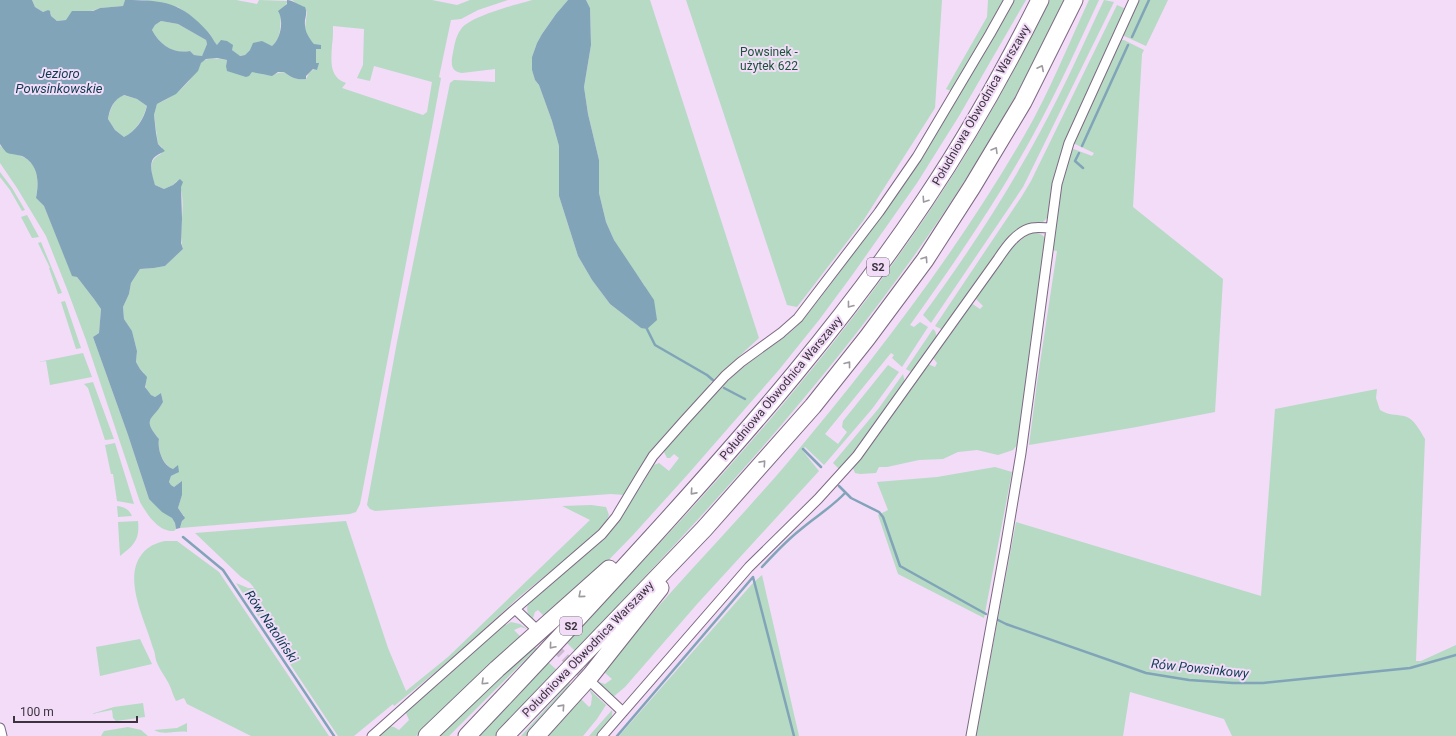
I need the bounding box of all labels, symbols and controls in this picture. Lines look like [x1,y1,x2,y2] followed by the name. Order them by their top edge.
[929,22,1033,188] street label: Południowa Obwodnica Warszawy
[740,45,799,73] park label: Powsinek - użytek 622
[1036,65,1043,72] one-way arrow
[16,66,103,96] water label: Jezioro Powsinkowskie
[990,147,998,154] one-way arrow
[923,195,930,202] one-way arrow
[920,256,928,263] one-way arrow
[867,258,889,276] road number: S2
[848,301,855,308] one-way arrow
[717,313,845,463] street label: Południowa Obwodnica Warszawy
[843,361,850,368] one-way arrow
[759,460,766,467] one-way arrow
[690,487,698,495] one-way arrow
[519,578,657,720] street label: Południowa Obwodnica Warszawy
[242,587,302,666] water label: Rów Natoliński
[578,590,585,597] one-way arrow
[560,617,582,635] road number: S2
[550,641,557,649] one-way arrow
[1151,656,1250,681] water label: Rów Powsinkowy
[481,677,489,684] one-way arrow
[14,698,137,724] scale bar
[557,704,565,712] one-way arrow
[20,705,54,719] text: 100 m

